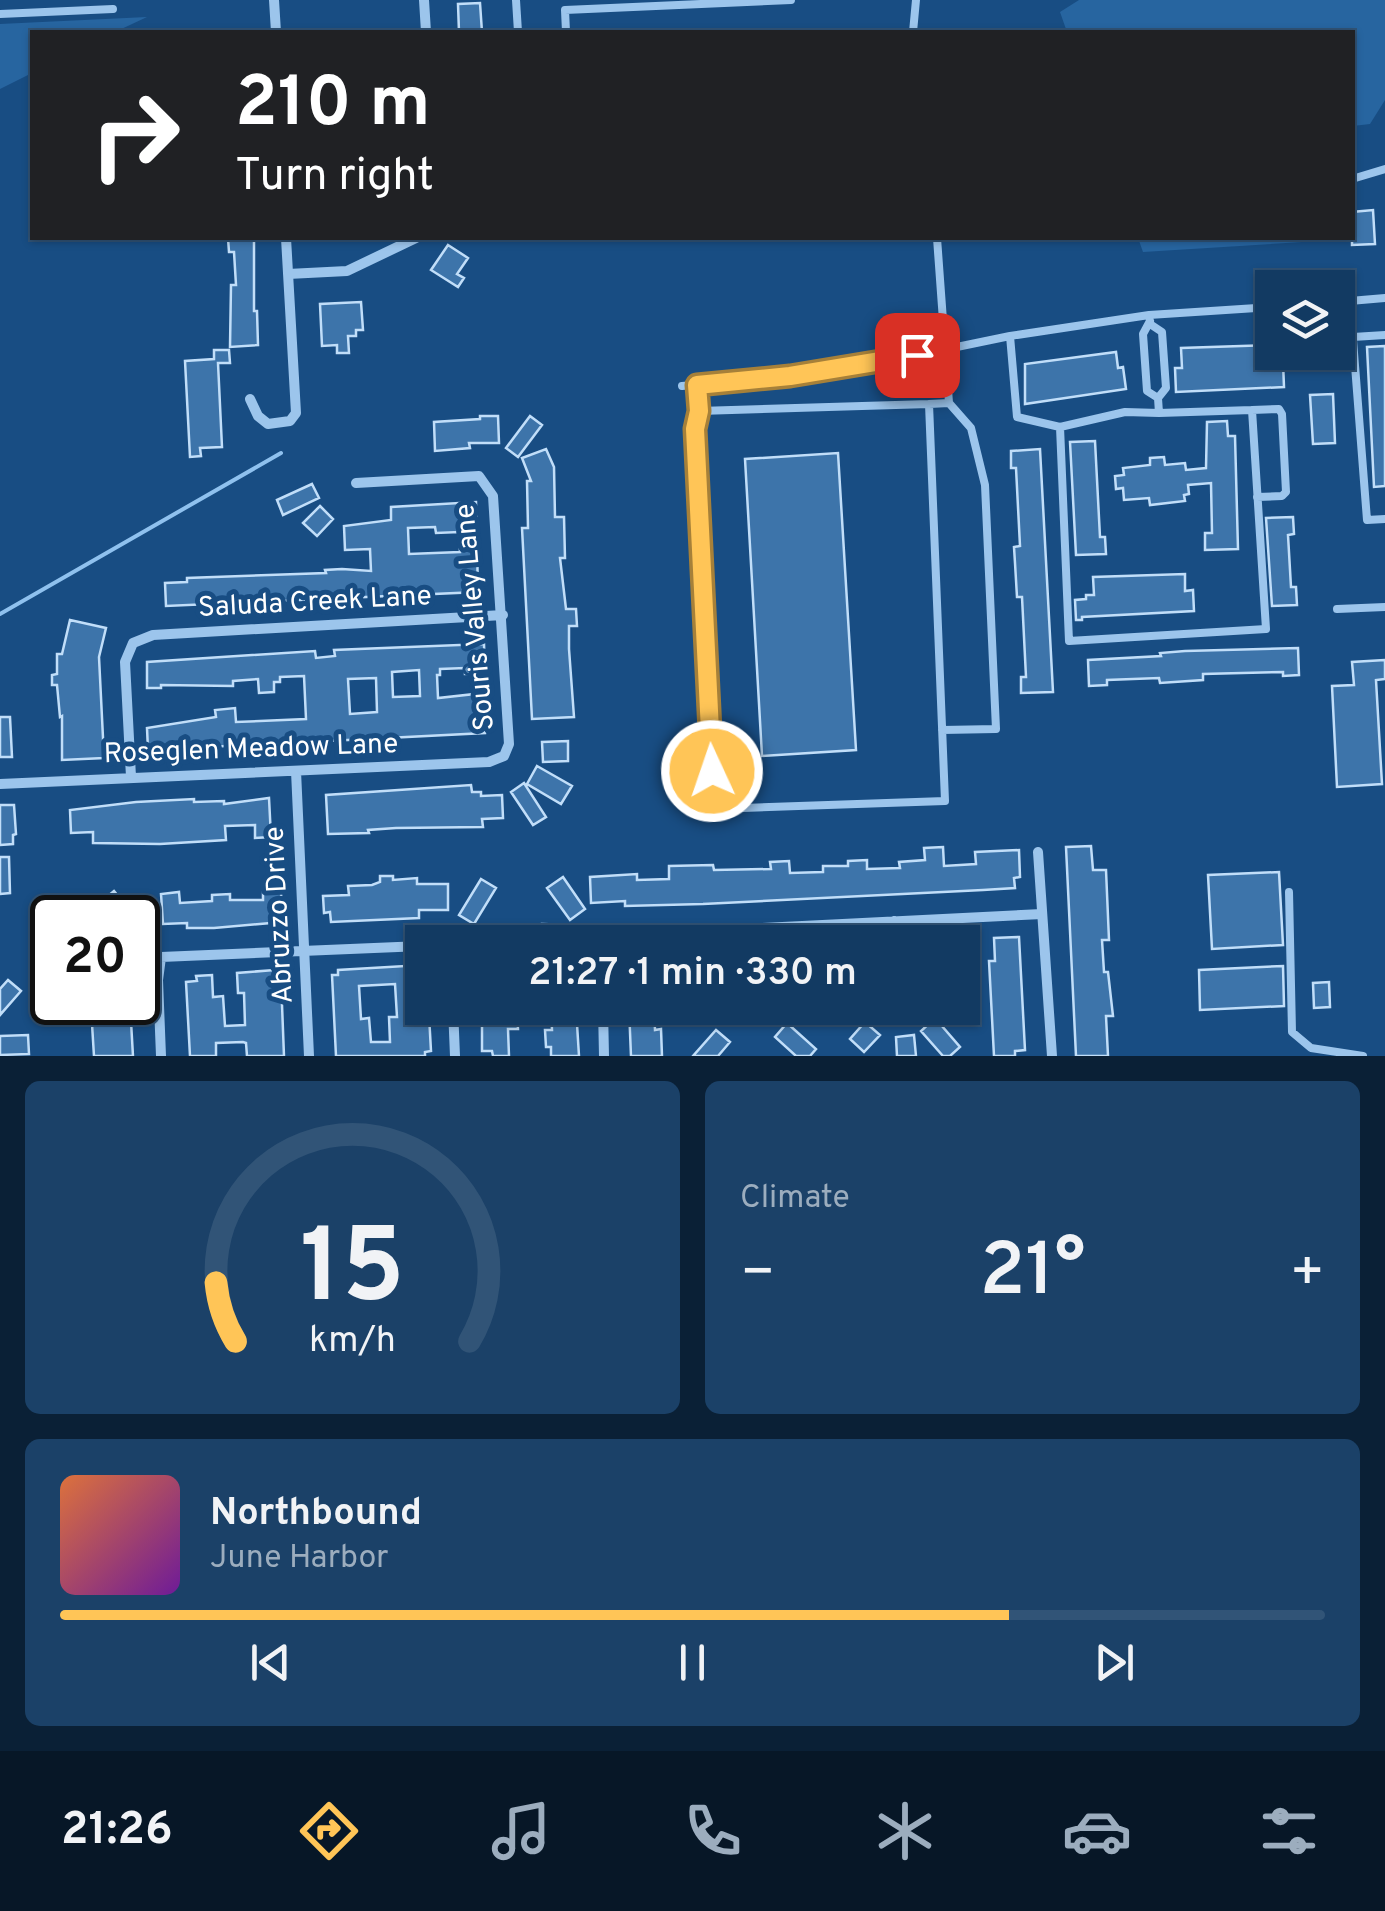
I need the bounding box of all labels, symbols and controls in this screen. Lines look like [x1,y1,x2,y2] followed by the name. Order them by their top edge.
[235,62,431,151] text: 210 m
[70,70,200,200] icon: right
[235,149,434,206] text: Turn right
[1255,270,1355,370] map controls
[1255,270,1355,370] button: layers
[875,313,960,398] pin
[890,328,945,383] icon: arrive
[448,502,504,732] street label: Souris Valley Lane
[197,579,433,627] street label: Saluda Creek Lane
[660,719,764,823] position arrow
[103,727,399,773] street label: Roseglen Meadow Lane
[257,825,303,1005] street label: Abruzzo Drive
[30,895,160,1025] speed limit sign: 20
[528,950,857,999] text: 21:27 · 1 min · 330 m
[740,1179,850,1219] text: Climate
[300,1207,405,1339] text: 15
[979,1227,1086,1322] text: 21°
[740,1240,775,1310] text: −
[1290,1240,1325,1310] text: +
[309,1319,396,1365] text: km/h
[210,1490,422,1539] text: Northbound
[210,1539,389,1579] text: June Harbor
[243,1635,298,1690] icon: previous
[665,1635,720,1690] icon: pause
[1087,1635,1142,1690] icon: next
[294,1796,364,1866] icon: directions
[486,1796,556,1866] icon: music
[678,1796,748,1866] icon: phone
[870,1796,940,1866] icon: climate
[1062,1796,1132,1866] icon: car
[1254,1796,1324,1866] icon: filters
[61,1803,173,1860] text: 21:26

